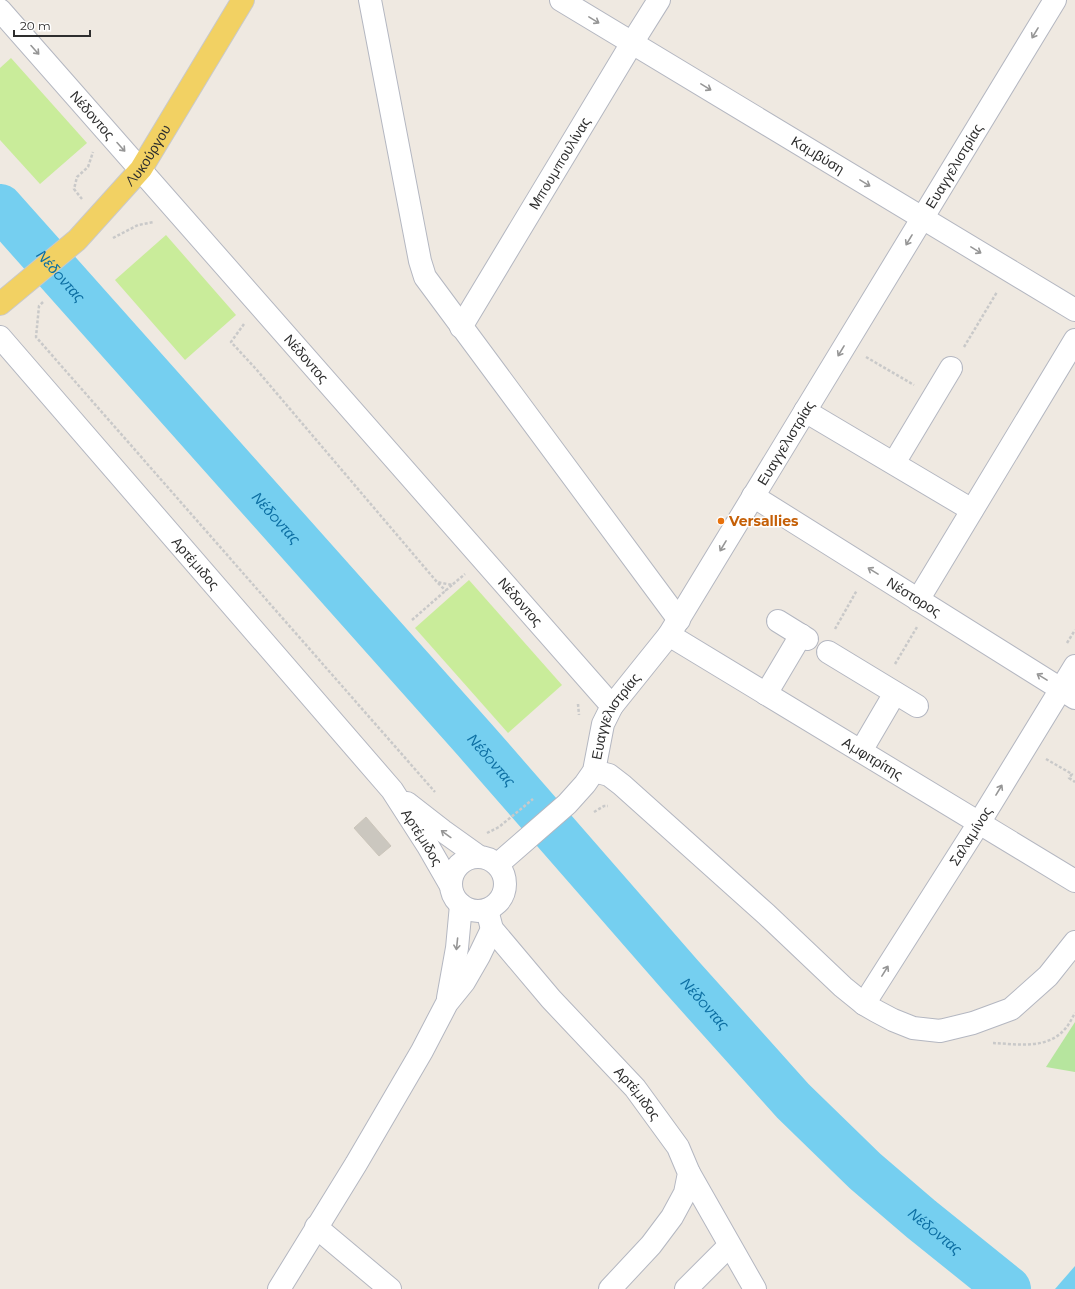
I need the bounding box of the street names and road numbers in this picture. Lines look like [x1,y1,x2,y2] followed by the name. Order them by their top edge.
[66,87,119,143] street label: Νέδοντος
[525,114,594,213] street label: Μπουμπουλίνας
[921,120,987,212] street label: Ευαγγελιστρίας
[121,121,175,190] street label: Λυκούργου
[788,132,848,178] street label: Καμβύση
[280,330,333,387] street label: Νέδοντος
[753,397,819,489] street label: Ευαγγελιστρίας
[168,533,224,593] street label: Αρτέμιδος
[883,573,945,621] street label: Νέστορος
[494,574,547,630] street label: Νέδοντος
[587,669,644,761] street label: Ευαγγελιστρίας
[839,733,906,784] street label: Αμφιτρίτης
[945,803,996,869] street label: Σαλαμίνος
[397,805,447,869] street label: Αρτέμιδος
[610,1063,664,1124] street label: Αρτέμιδος

